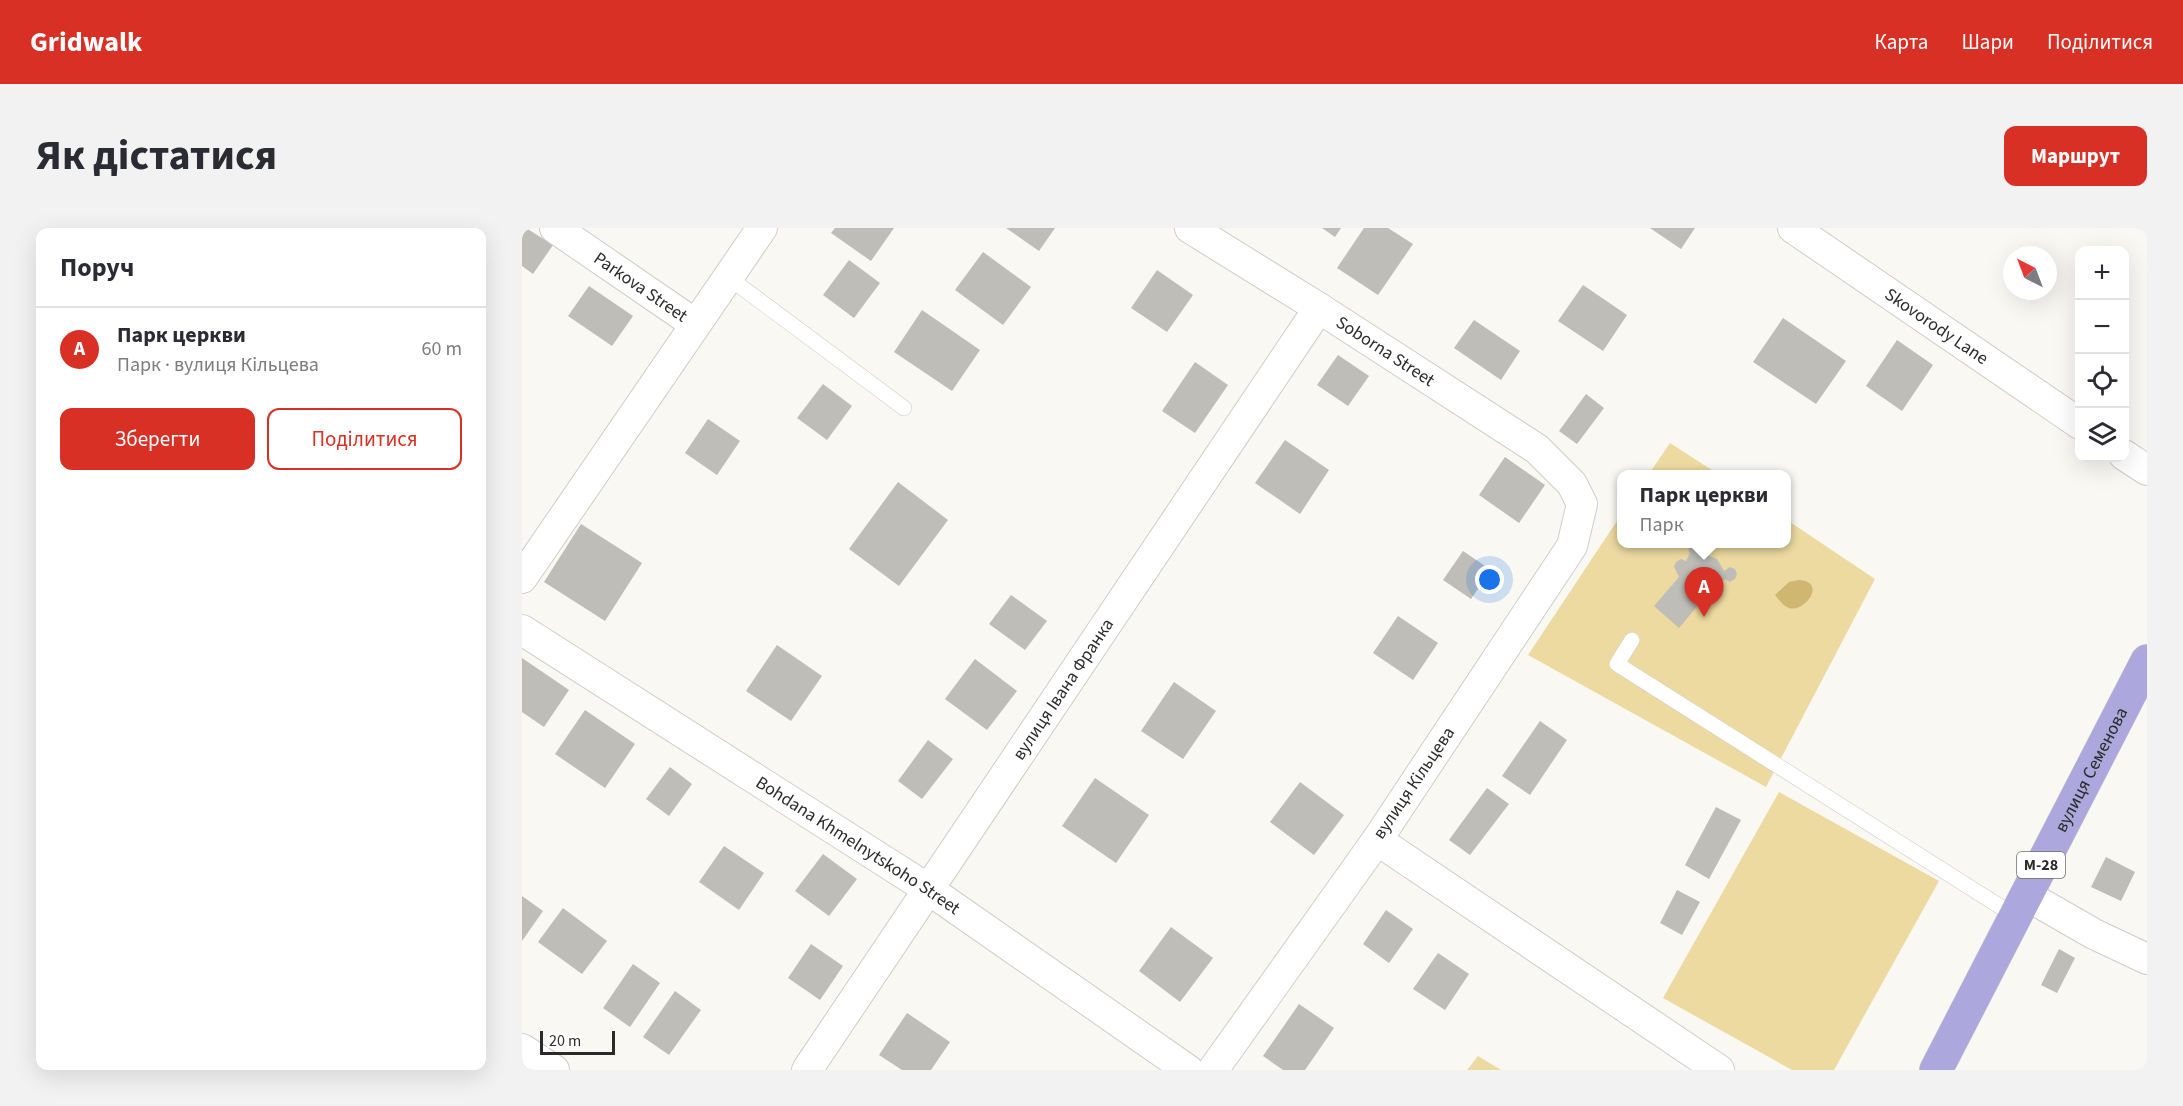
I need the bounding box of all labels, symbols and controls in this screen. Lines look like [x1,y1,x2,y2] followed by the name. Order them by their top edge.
[30,22,142,62] text: Gridwalk
[1875,27,1928,57] text: Карта
[1961,27,2014,57] text: Шари
[2047,27,2153,57] text: Поділитися
[36,126,277,186] text: Як дістатися
[2004,126,2147,186] button: Маршрут
[589,246,693,328] street label: Parkova Street
[2003,246,2057,300] north arrow
[2075,246,2129,462] map controls
[2075,246,2129,300] button: +
[60,249,134,286] text: Поруч
[1880,282,1994,370] street label: Skovorody Lane
[2075,300,2129,354] button: −
[1331,310,1440,392] street label: Soborna Street
[117,319,246,351] text: Парк церкви
[74,335,85,363] text: A
[422,335,462,363] text: 60 m
[117,351,319,379] text: Парк · вулиця Кільцева
[2075,354,2129,408] button: locate
[60,408,255,470] button: Зберегти
[267,408,462,470] button: Поділитися
[2075,408,2129,462] button: layers
[1617,470,1791,548] popup
[1640,479,1768,511] text: Парк церкви
[1640,511,1684,539] text: Парк
[1475,565,1504,594] your location
[1684,568,1724,617] pin: A
[1006,613,1120,765] street label: вулиця Івана Франка
[2048,703,2134,837] street label: вулиця Семенова
[1367,722,1461,844] street label: вулиця Кільцева
[751,770,965,920] street label: Bohdana Khmelnytskoho Street
[2017,852,2065,878] road number: М-28
[540,1028,615,1056] scale bar
[549,1030,581,1052] text: 20 m

